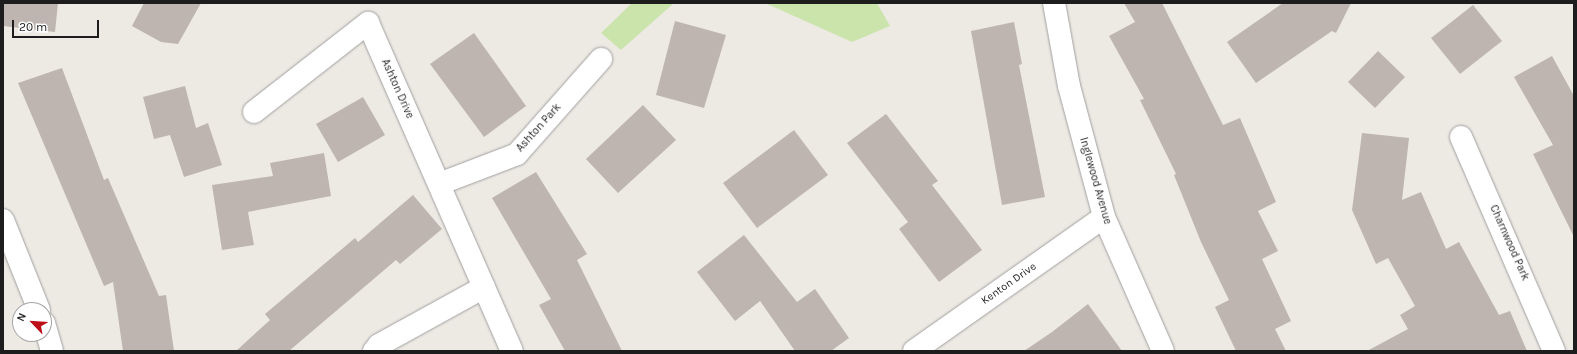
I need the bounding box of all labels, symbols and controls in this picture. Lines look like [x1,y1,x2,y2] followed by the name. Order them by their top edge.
[14,12,101,38] scale bar
[19,20,47,34] text: 20 m
[378,57,416,121] street label: Ashton Drive
[514,101,564,155] street label: Ashton Park
[1076,136,1114,226] street label: Inglewood Avenue
[1486,203,1532,283] street label: Charnwood Park
[979,260,1039,308] street label: Kenton Drive
[12,302,52,342] north arrow
[14,311,29,323] text: N

